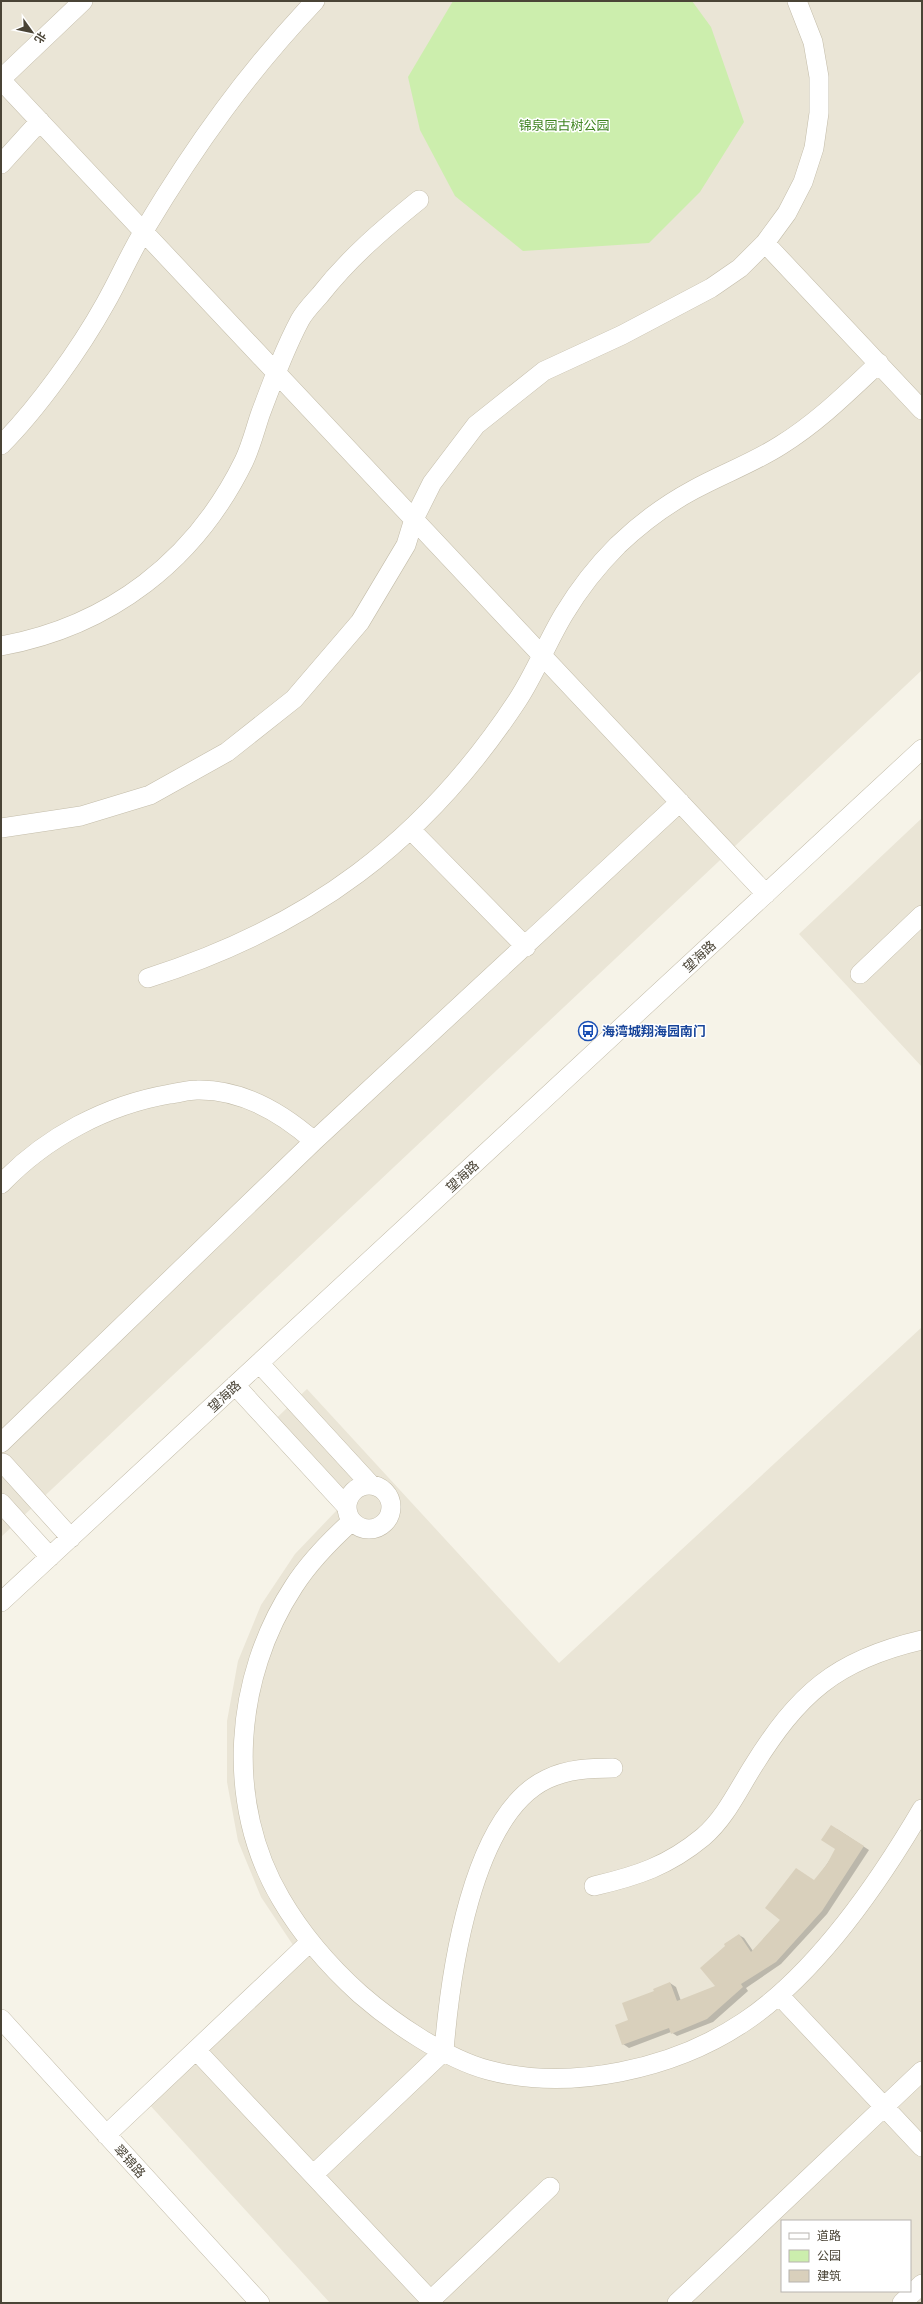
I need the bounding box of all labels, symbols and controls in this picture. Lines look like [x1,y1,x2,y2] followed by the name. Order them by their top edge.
[12,12,52,52] north arrow
[32,29,48,45] text: 北
[518,118,610,133] park label: 锦泉园古树公园
[680,938,719,975] street label: 望海路
[577,1020,599,1042] bus stop icon: 海湾城翔海园南门
[602,1024,706,1039] place label: 海湾城翔海园南门
[443,1158,482,1195] street label: 望海路
[205,1378,244,1415] street label: 望海路
[111,2142,148,2181] street label: 翠锦路
[781,2220,911,2292] legend
[817,2229,841,2243] text: 道路
[817,2249,841,2263] text: 公园
[817,2269,841,2283] text: 建筑

